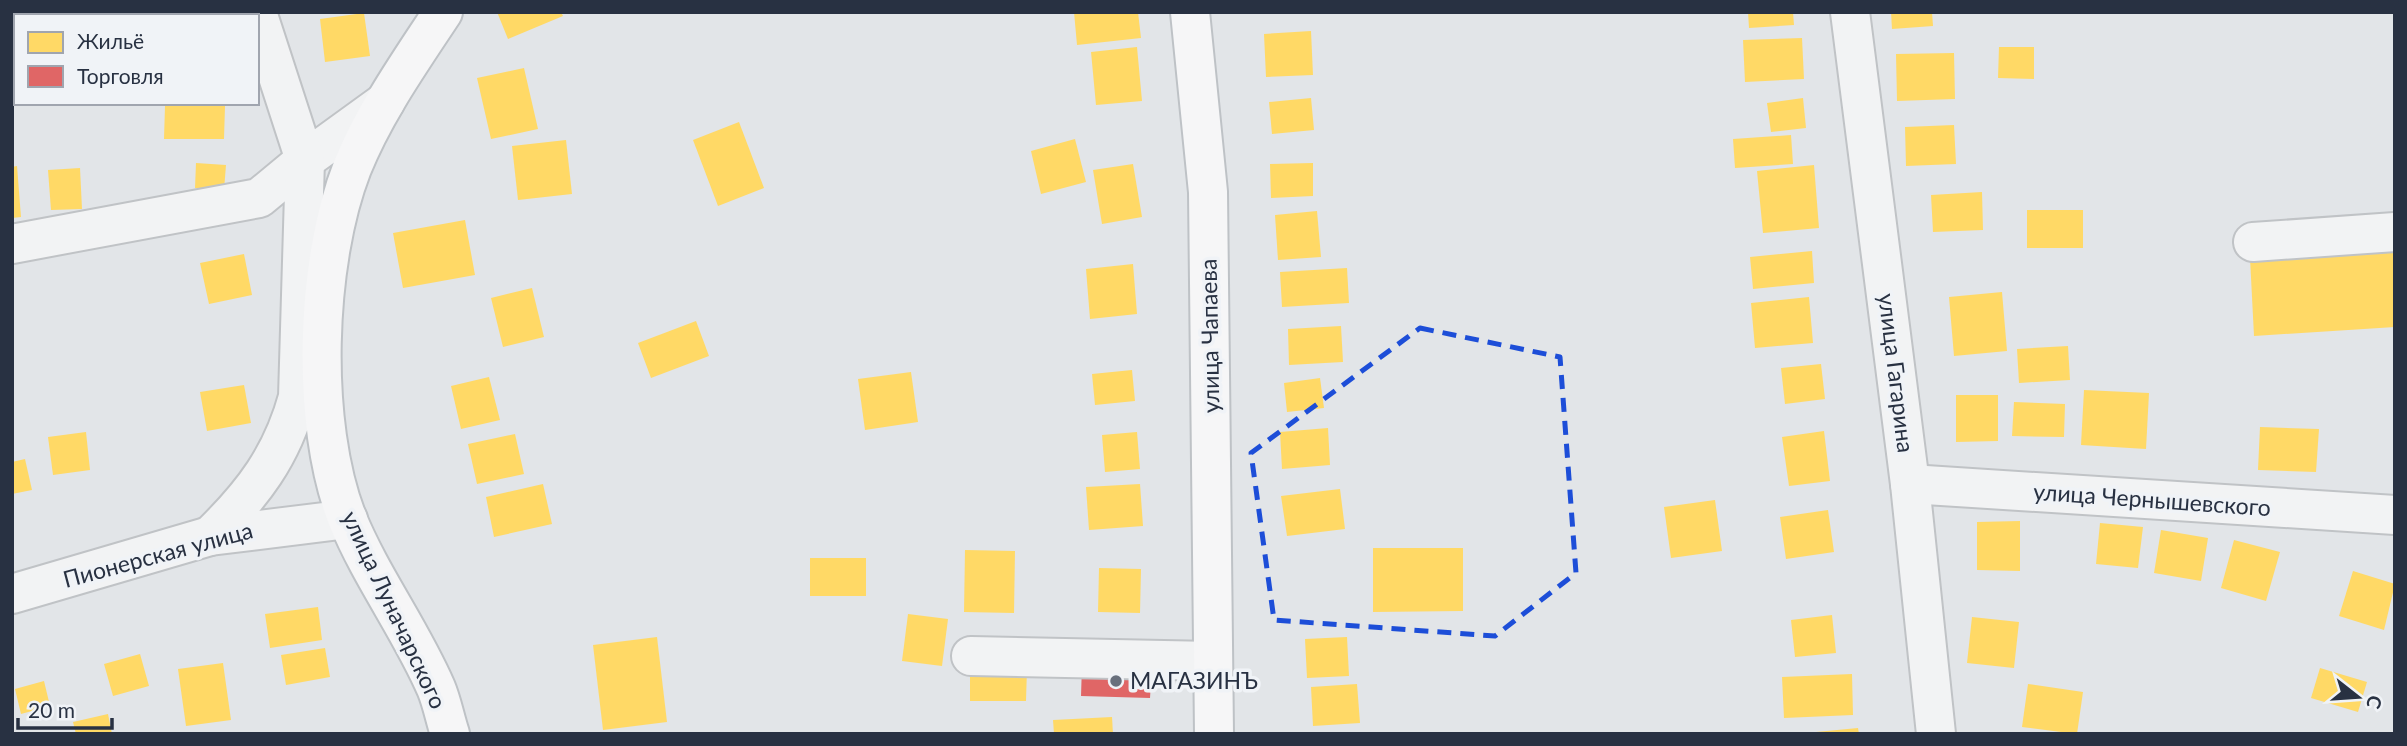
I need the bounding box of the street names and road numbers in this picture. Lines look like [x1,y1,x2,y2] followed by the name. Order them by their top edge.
[1194,259,1224,413] street label: улица Чапаева
[1873,292,1921,454] street label: улица Гагарина
[2032,477,2272,521] street label: улица Чернышевского
[337,506,453,713] street label: улица Луначарского
[60,515,256,593] street label: Пионерская улица

